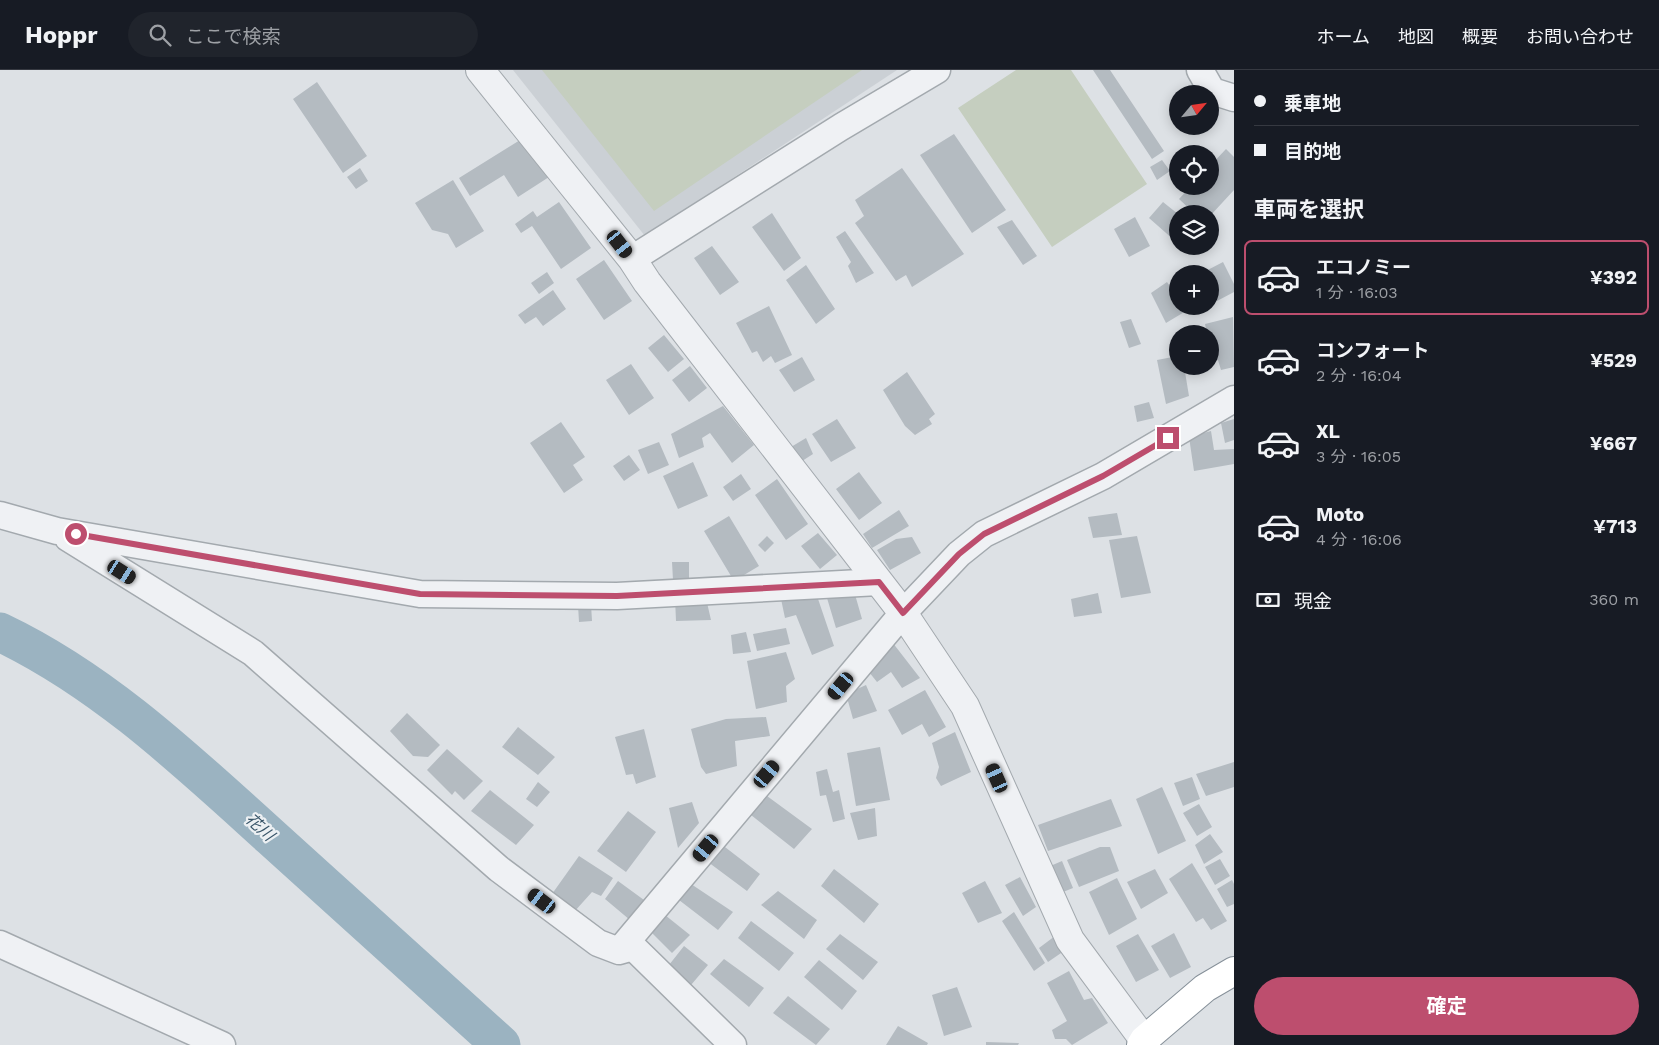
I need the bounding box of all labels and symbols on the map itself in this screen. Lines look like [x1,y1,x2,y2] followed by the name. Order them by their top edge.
[1169,85,1219,135] north arrow
[604,228,635,260] car
[1157,427,1179,449] route end
[65,523,87,545] route start
[105,558,138,586] car
[825,670,856,702] car
[751,758,782,790] car
[984,761,1009,795] car
[242,809,280,846] water label: 花川
[690,832,721,864] car
[525,886,558,916] car

